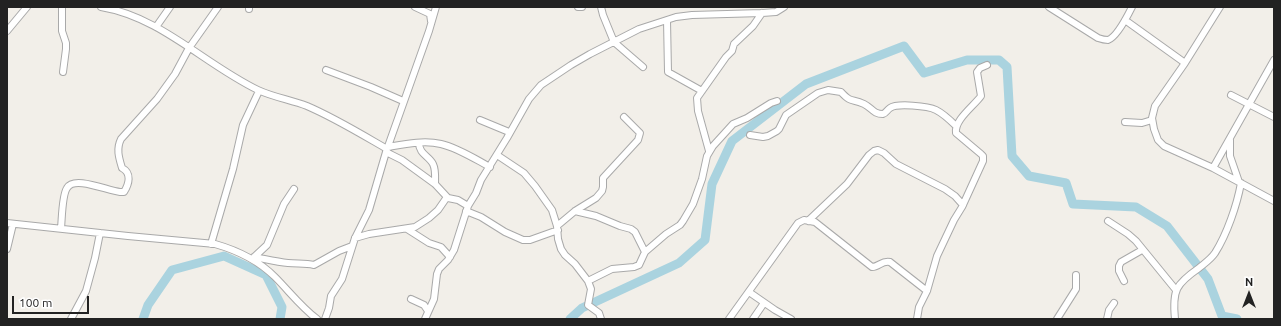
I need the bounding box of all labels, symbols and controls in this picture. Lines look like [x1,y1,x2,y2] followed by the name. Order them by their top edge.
[1229,274,1269,314] north arrow
[1245,276,1253,288] text: N
[14,288,91,314] scale bar
[19,296,52,309] text: 100 m

